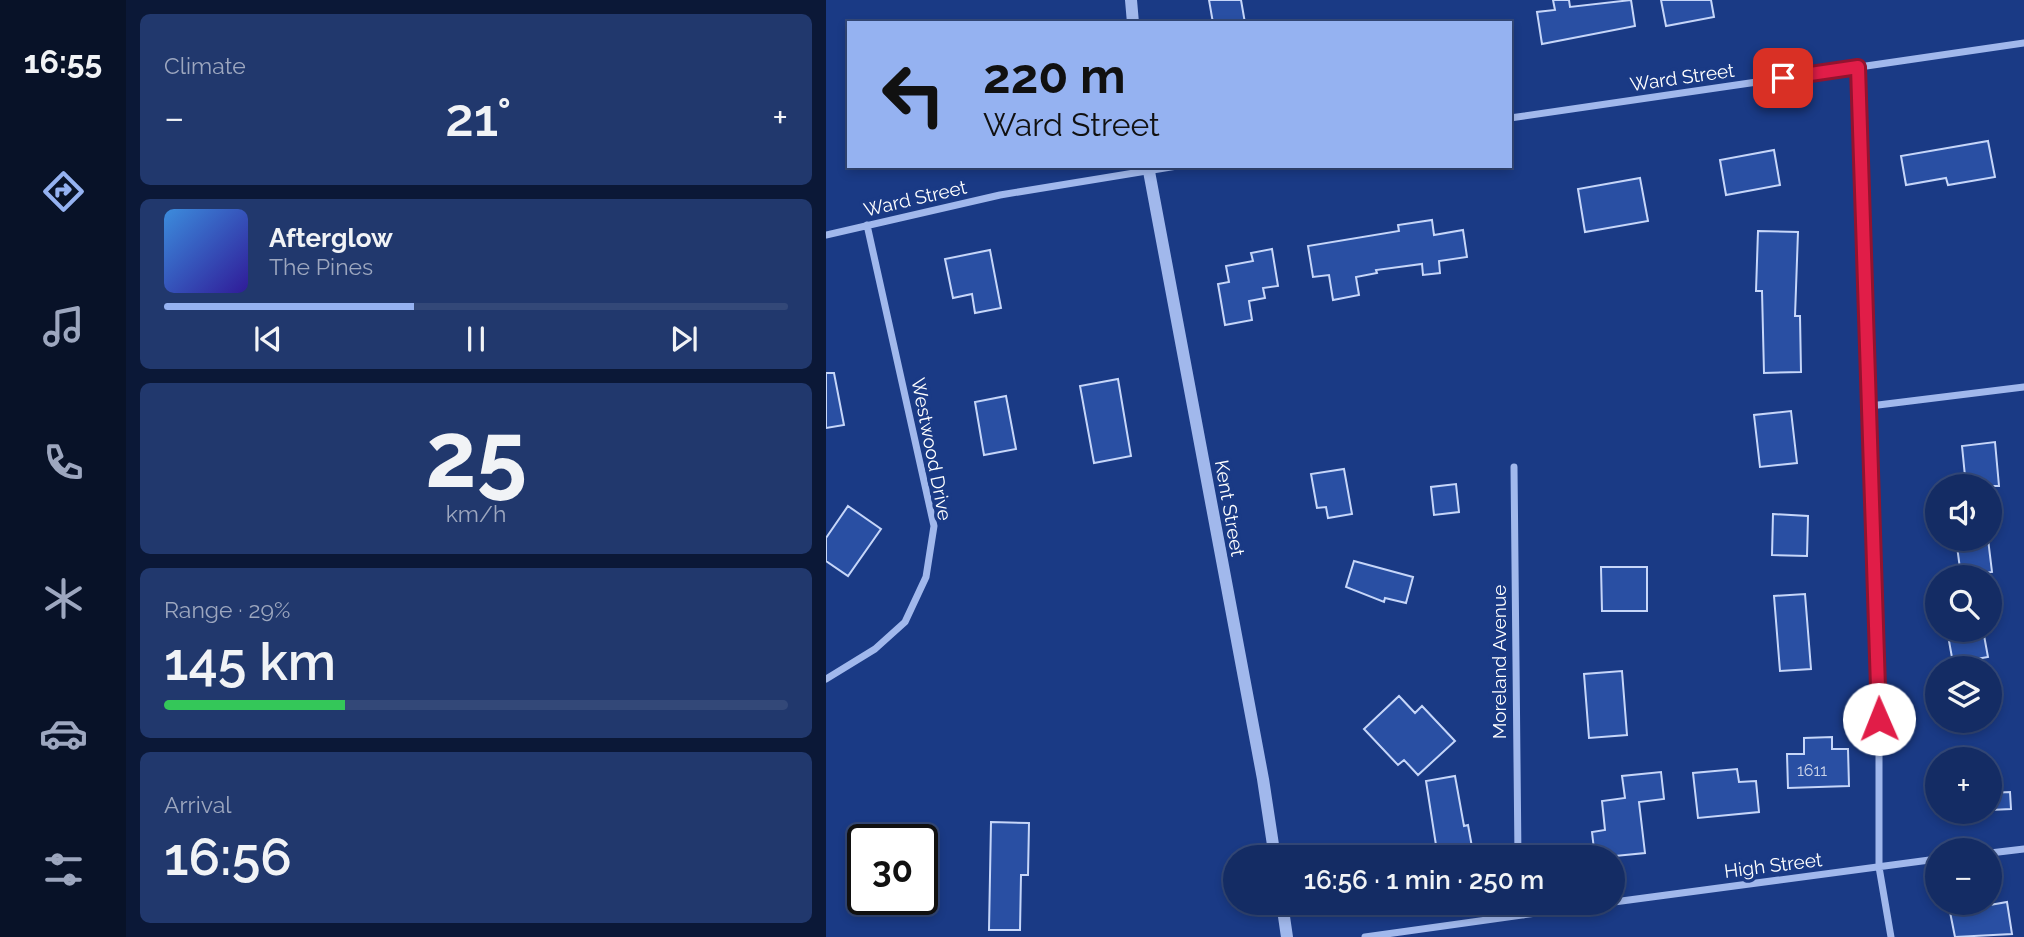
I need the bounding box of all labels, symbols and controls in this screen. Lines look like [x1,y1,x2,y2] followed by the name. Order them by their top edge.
[24,43,102,80] text: 16:55
[983,47,1126,104] text: 220 m
[1753,48,1813,108] pin
[868,49,959,140] icon: left
[164,52,246,79] text: Climate
[1628,59,1736,95] street label: Ward Street
[1764,59,1802,97] icon: arrive
[445,87,512,148] text: 21°
[164,95,184,140] text: −
[772,95,788,140] text: +
[983,106,1160,143] text: Ward Street
[39,167,88,216] icon: directions
[861,175,969,221] street label: Ward Street
[269,223,393,253] text: Afterglow
[269,253,373,280] text: The Pines
[39,302,88,351] icon: music
[249,320,287,358] icon: previous
[457,320,495,358] icon: pause
[665,320,703,358] icon: next
[907,376,957,522] street label: Westwood Drive
[425,401,527,508] text: 25
[39,438,88,487] icon: phone
[1211,458,1249,559] street label: Kent Street
[1925,474,2002,915] map controls
[1925,474,2002,551] button: sound
[446,500,506,527] text: km/h
[1925,565,2002,642] button: search
[39,574,88,623] icon: climate
[1488,585,1510,739] street label: Moreland Avenue
[164,596,290,623] text: Range · 29%
[164,631,336,692] text: 145 km
[1925,656,2002,733] button: layers
[1842,682,1916,756] position arrow
[39,709,88,758] icon: car
[1925,747,2002,824] button: +
[1797,761,1827,780] house number: 1611
[164,791,231,818] text: Arrival
[847,824,938,915] speed limit sign: 30
[164,826,292,887] text: 16:56
[1925,838,2002,915] button: −
[39,845,88,894] icon: filters
[1723,848,1824,882] street label: High Street
[1304,865,1544,895] text: 16:56 · 1 min · 250 m

